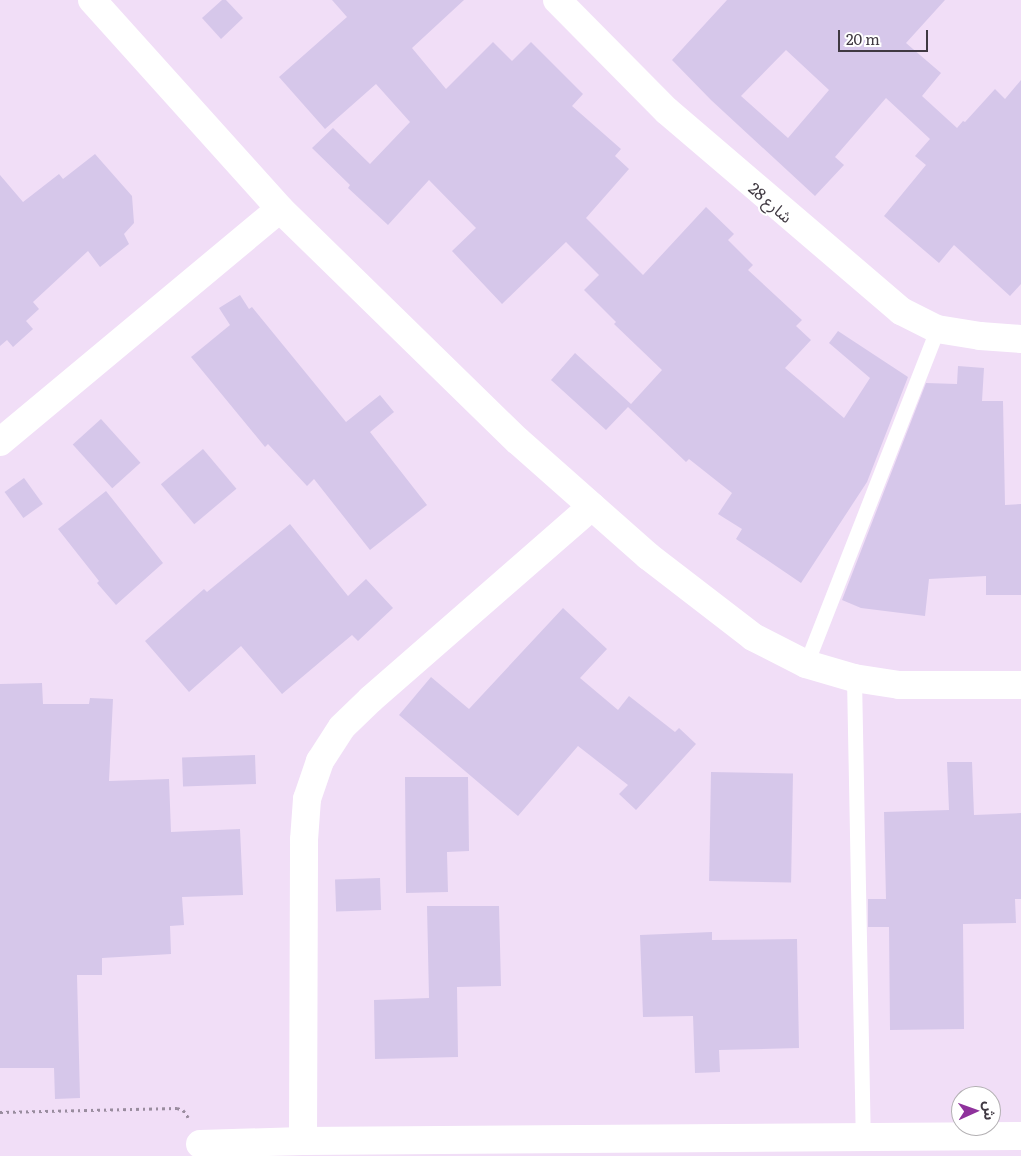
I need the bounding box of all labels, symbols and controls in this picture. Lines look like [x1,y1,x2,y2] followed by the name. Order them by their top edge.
[841,20,931,52] scale bar
[846,27,880,50] text: 20 m
[745,178,797,226] street label: شارع 28
[951,1086,1001,1136] north arrow
[980,1101,1000,1120] text: ش

